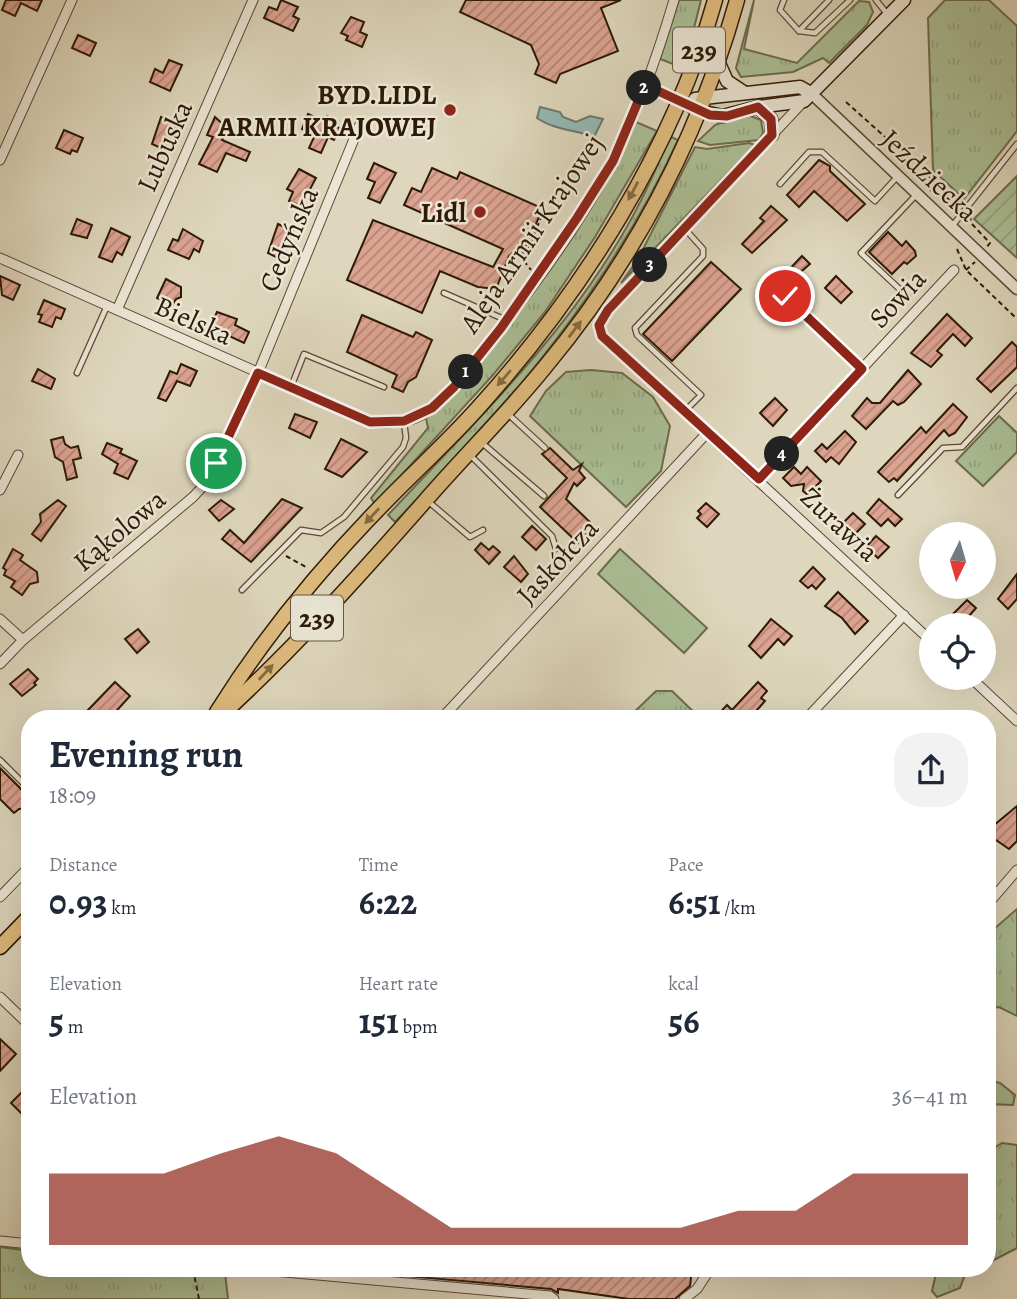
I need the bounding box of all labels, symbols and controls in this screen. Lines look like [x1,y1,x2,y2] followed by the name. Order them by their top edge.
[673,28,725,72] road number: 239
[626,70,662,106] pin: 2
[639,74,648,100] text: 2
[217,76,436,146] place label: BYD.LIDL ARMII KRAJOWEJ
[128,95,202,198] street label: Lubuska
[442,102,458,118] marker: BYD.LIDL ARMII KRAJOWEJ
[872,121,986,231] street label: Jeździecka
[451,127,613,341] street label: Aleja Armii Krajowej
[250,181,328,298] street label: Cedyńska
[628,181,639,201] one-way arrow
[421,194,467,232] place label: Lidl
[472,204,488,220] marker: Lidl
[632,247,668,282] pin: 3
[645,251,654,277] text: 3
[860,261,935,337] street label: Sowia
[755,266,815,326] pin
[766,277,804,315] icon: check
[149,287,238,355] street label: Bielska
[568,320,583,338] one-way arrow
[448,354,484,390] pin: 1
[462,358,469,384] text: 1
[496,369,512,387] one-way arrow
[186,433,246,493] pin
[764,436,800,472] pin: 4
[777,440,786,466] text: 4
[197,444,235,482] icon: arrive
[792,479,887,571] street label: Żurawia
[65,481,174,581] street label: Kąkolowa
[364,507,380,525] one-way arrow
[508,510,608,613] street label: Jaskółcza
[919,522,996,598] north arrow
[919,522,996,690] map controls
[291,596,343,640] road number: 239
[919,613,996,690] button: locate
[258,663,274,681] one-way arrow
[49,728,243,780] text: Evening run
[894,733,968,807] button: share
[49,780,96,811] text: 18:09
[49,852,117,878] text: Distance
[359,852,398,878] text: Time
[668,852,704,878] text: Pace
[49,878,108,926] text: 0.93
[359,878,417,926] text: 6:22
[668,878,720,926] text: 6:51
[108,895,137,921] text: km
[720,895,756,921] text: /km
[49,971,122,997] text: Elevation
[359,971,438,997] text: Heart rate
[668,971,699,997] text: kcal
[49,997,64,1045] text: 5
[359,997,399,1045] text: 151
[668,997,700,1045] text: 56
[64,1014,84,1040] text: m
[399,1014,438,1040] text: bpm
[49,1081,137,1112] text: Elevation
[892,1081,968,1112] text: 36–41 m

